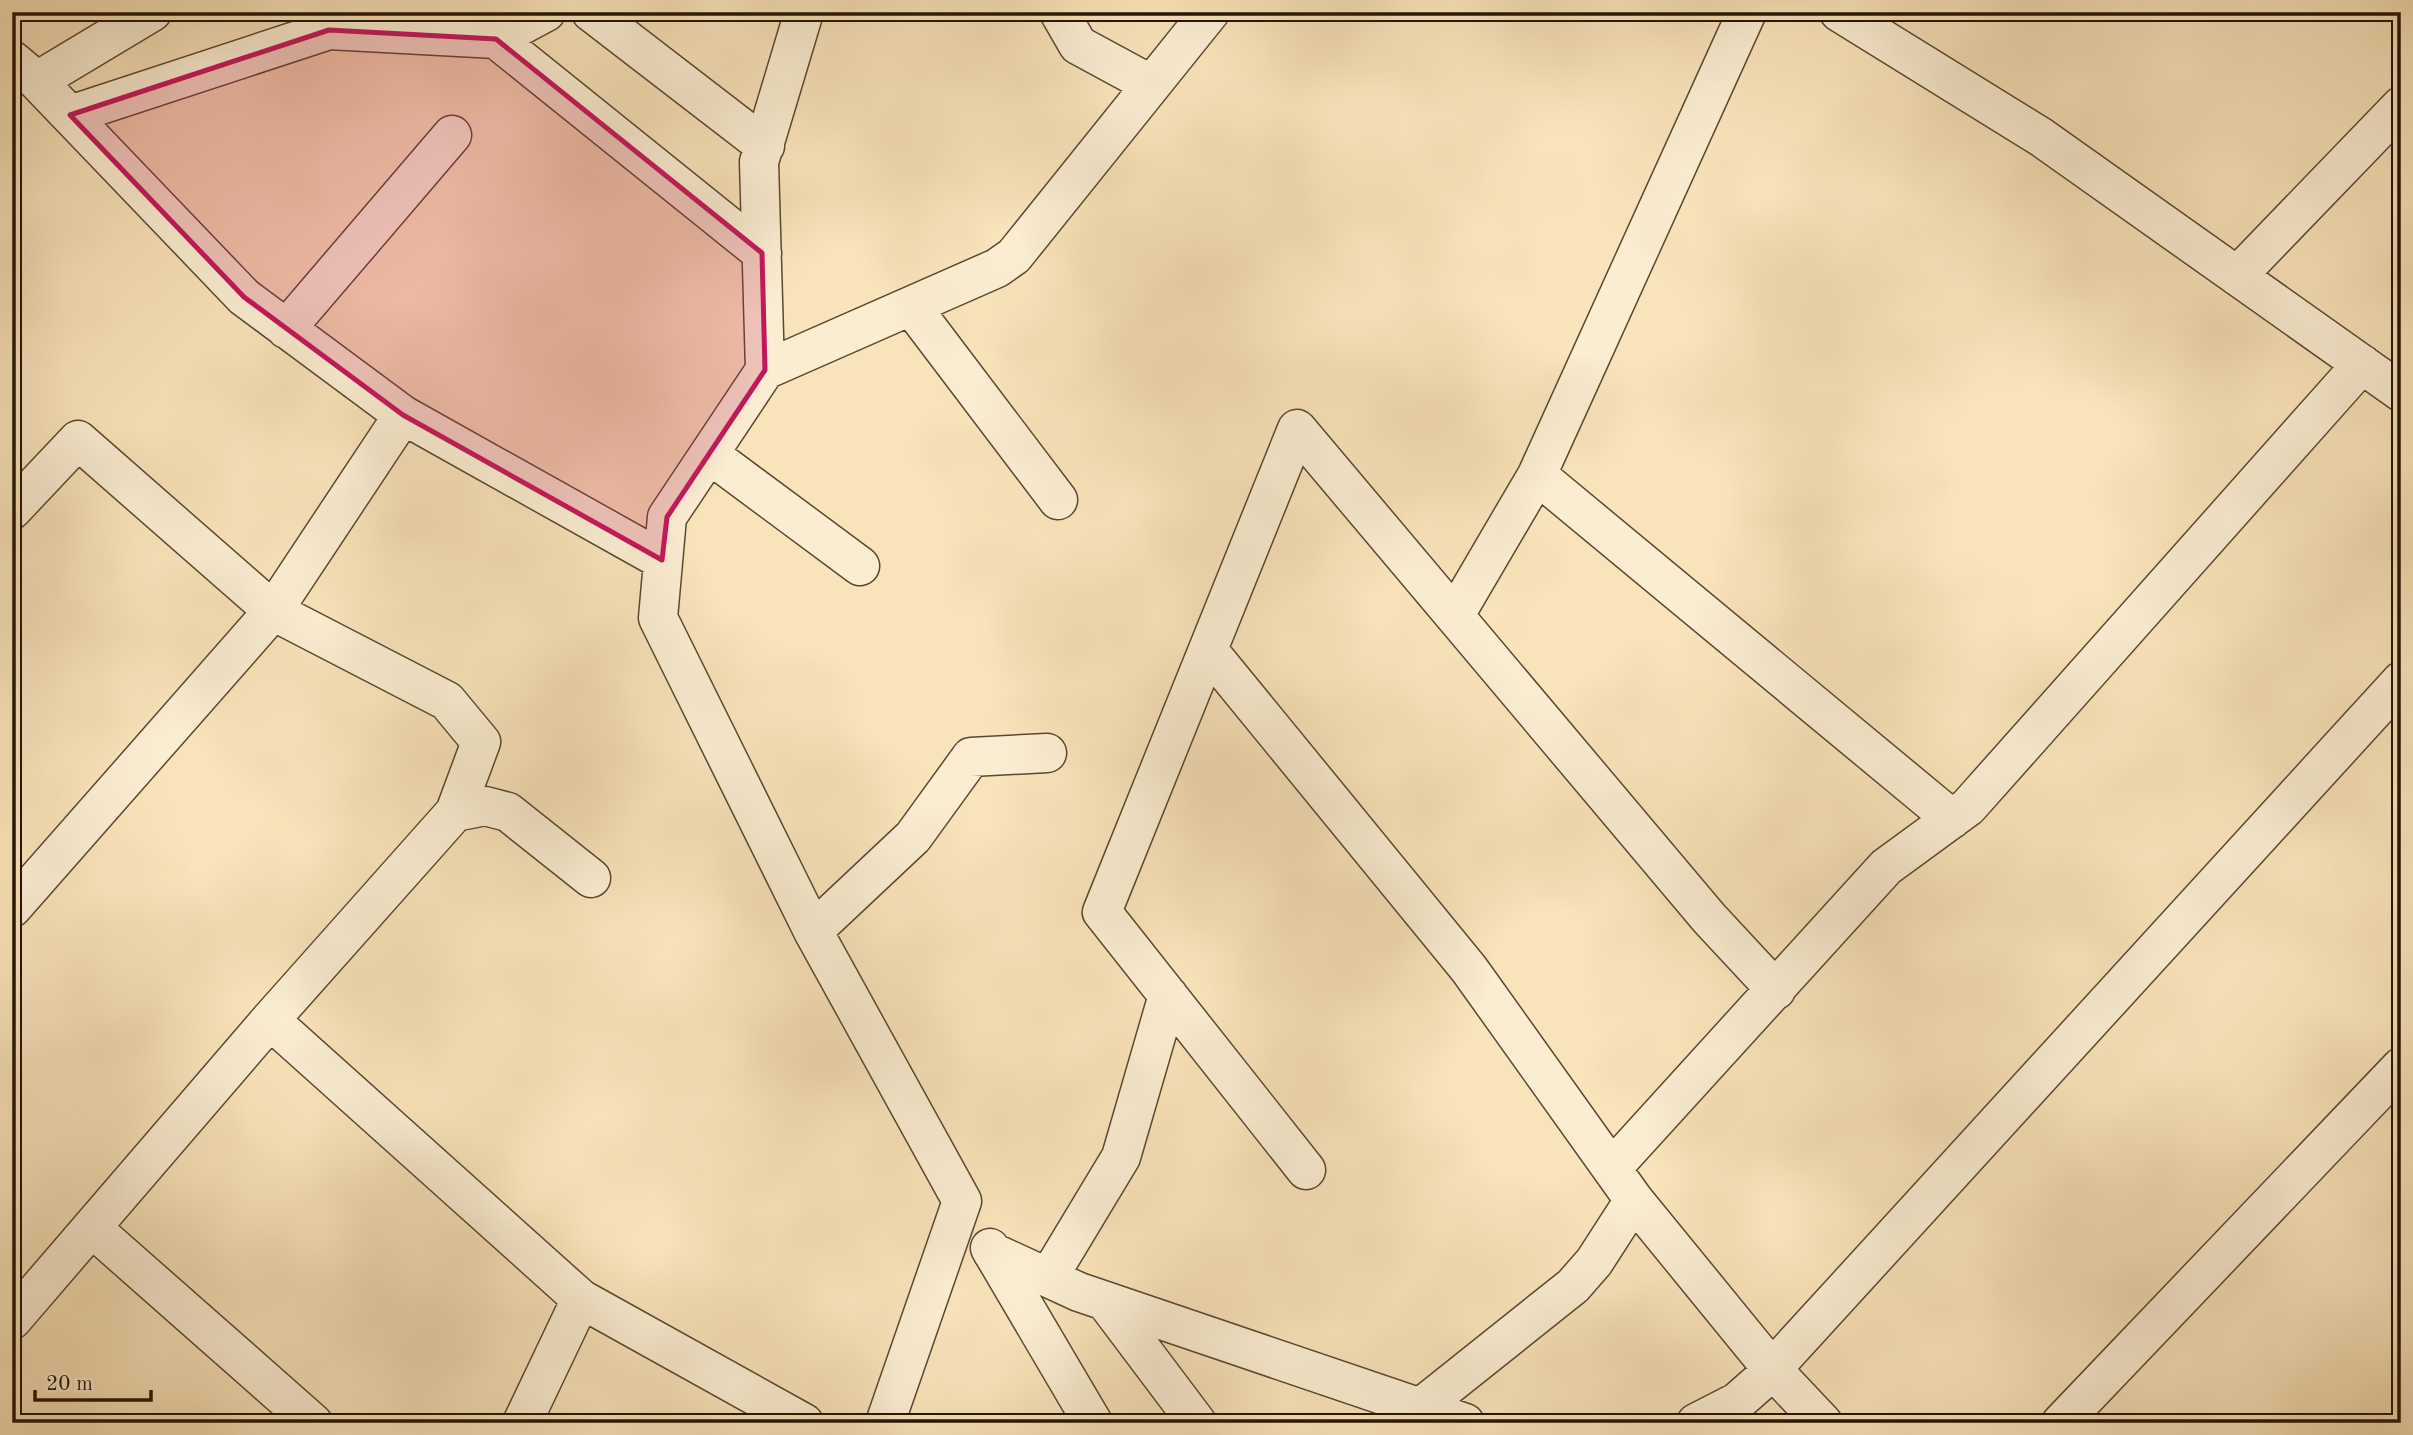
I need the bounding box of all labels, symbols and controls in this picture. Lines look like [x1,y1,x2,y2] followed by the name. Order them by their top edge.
[35,1358,150,1402] scale bar
[46,1374,93,1395] text: 20 m

